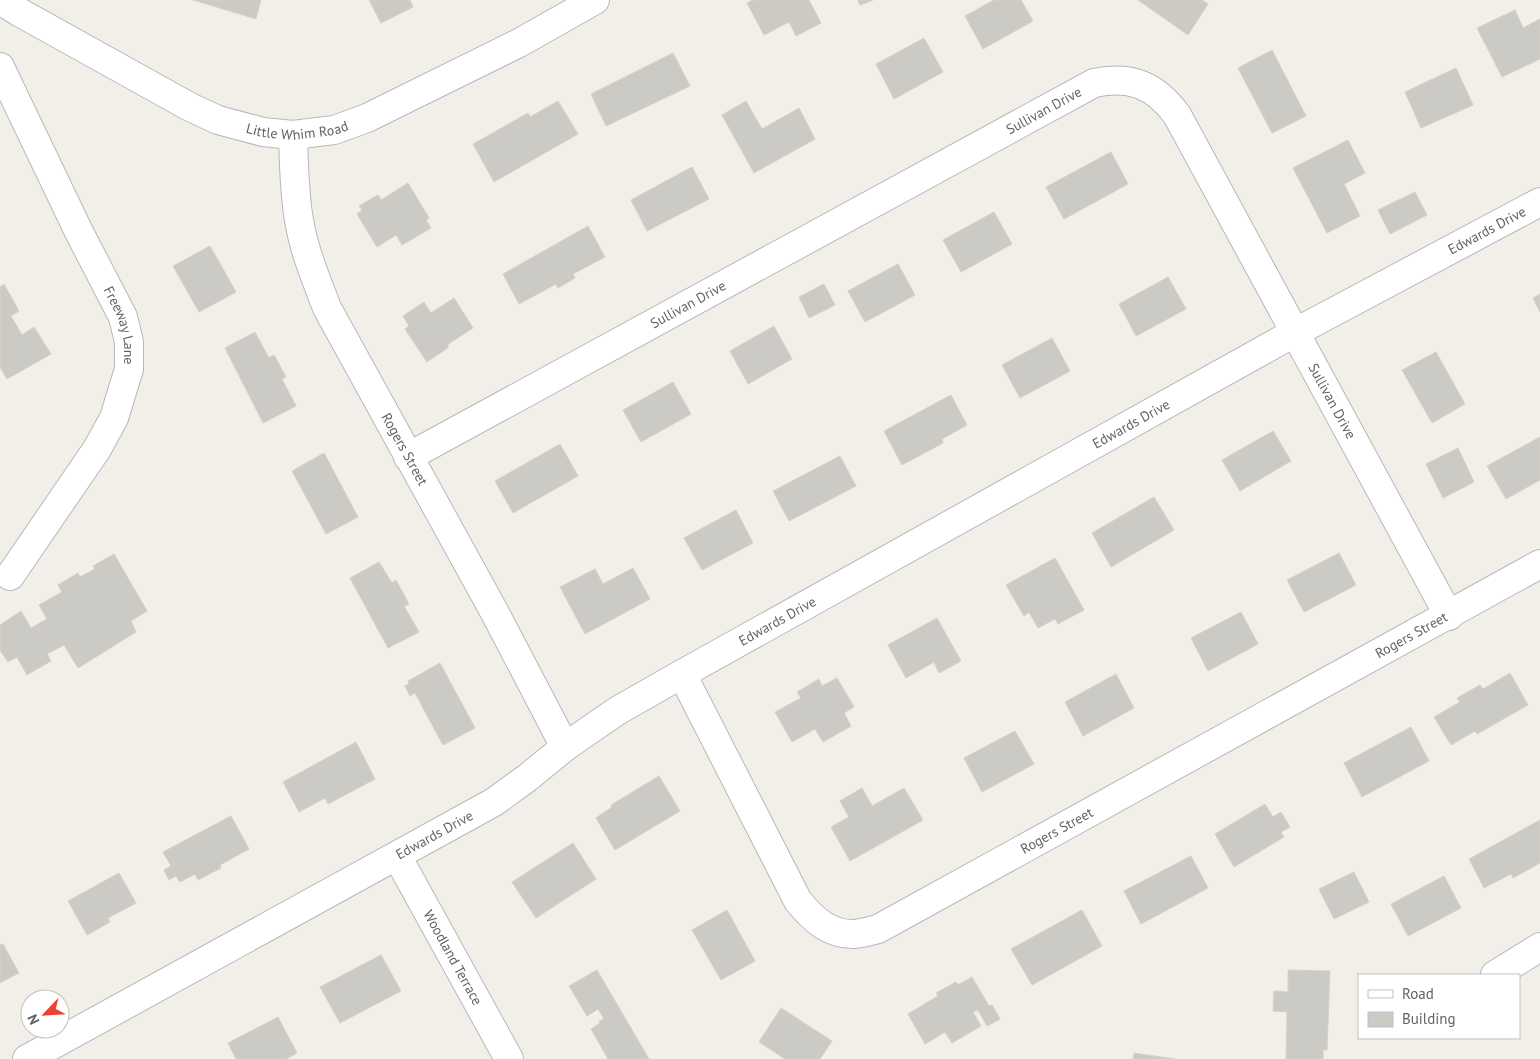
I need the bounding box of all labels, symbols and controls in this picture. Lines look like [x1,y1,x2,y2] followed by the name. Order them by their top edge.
[1003,83,1085,138] street label: Sullivan Drive
[244,117,351,144] street label: Little Whim Road
[1445,202,1529,258] street label: Edwards Drive
[647,276,729,332] street label: Sullivan Drive
[100,283,138,364] street label: Freeway Lane
[1304,360,1360,442] street label: Sullivan Drive
[1089,395,1173,453] street label: Edwards Drive
[378,410,432,489] street label: Rogers Street
[735,592,819,650] street label: Edwards Drive
[1372,608,1451,662] street label: Rogers Street
[1017,803,1096,858] street label: Rogers Street
[393,806,476,863] street label: Edwards Drive
[420,907,486,1008] street label: Woodland Terrace
[1358,974,1520,1039] legend
[1402,984,1434,1003] text: Road
[20,989,70,1039] north arrow
[1402,1009,1456,1028] text: Building
[23,1012,43,1027] text: N

